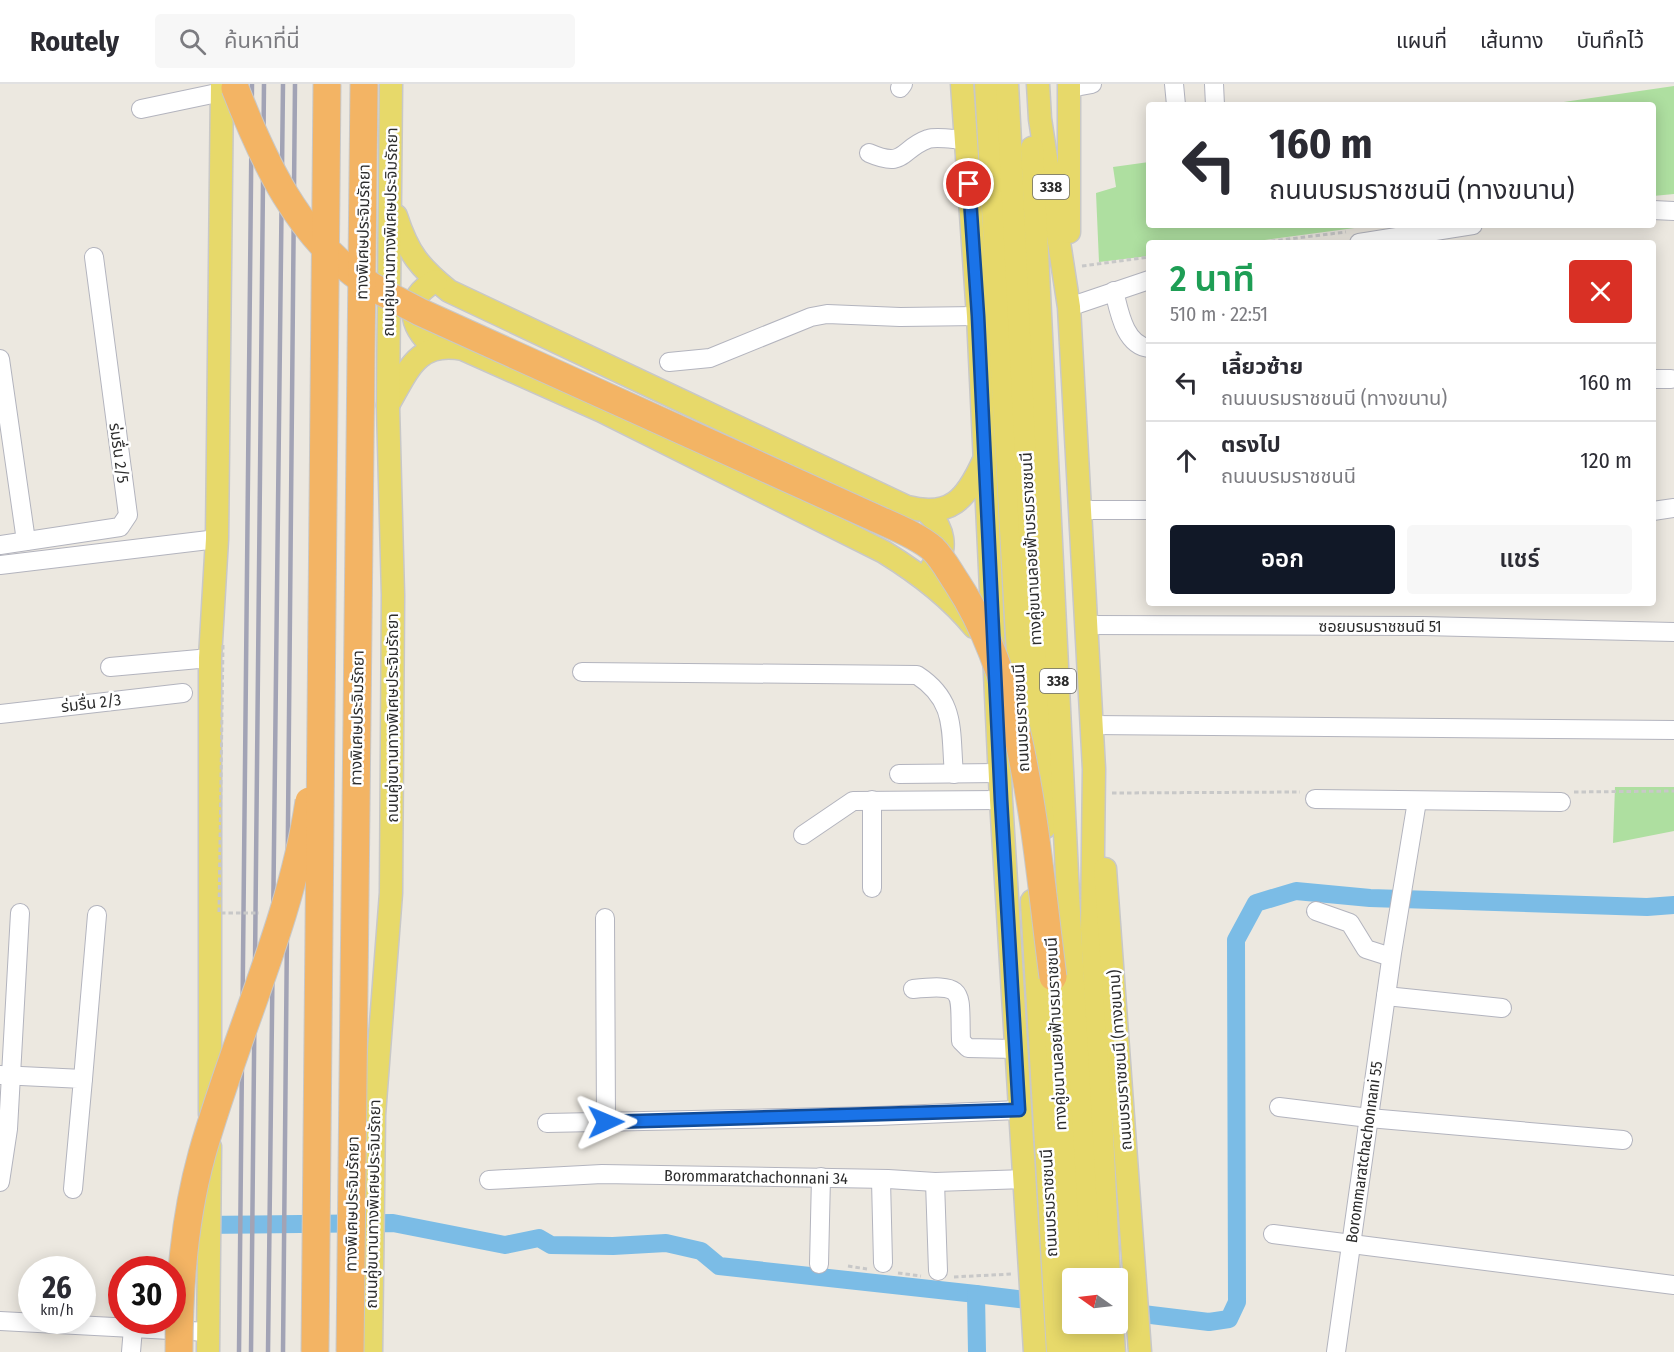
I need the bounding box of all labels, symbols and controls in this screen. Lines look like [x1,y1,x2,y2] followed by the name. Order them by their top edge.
[155,14,575,68] search box
[30,25,119,58] text: Routely
[176,25,209,58] icon: search
[224,27,300,54] text: ค้นหาที่นี่
[1396,28,1447,54] text: แผนที่
[1480,28,1544,54] text: เส้นทาง
[1577,28,1644,54] text: บันทึกไว้
[1269,119,1372,169] text: 160 m
[1170,126,1248,204] icon: left
[379,127,401,337] street label: ถนนคู่ขนานทางพิเศษประจิมรัถยา
[943,158,994,209] pin
[352,164,374,300] street label: ทางพิเศษประจิมรัถยา
[952,167,985,200] icon: arrive
[1269,174,1574,206] text: ถนนบรมราชชนนี (ทางขนาน)
[1033,175,1069,199] road number: 338
[1170,257,1255,301] text: 2 นาที
[1569,260,1632,323] button: close
[1170,302,1268,326] text: 510 m · 22:51
[1221,353,1303,380] text: เลี้ยวซ้าย
[1170,366,1203,399] icon: left
[1579,369,1632,396] text: 160 m
[1221,386,1447,410] text: ถนนบรมราชชนนี (ทางขนาน)
[105,421,135,484] street label: ร่มรื่น 2/5
[1221,431,1281,458] text: ตรงไป
[1170,444,1203,477] icon: ahead
[1580,447,1632,474] text: 120 m
[1016,452,1046,646] street label: ทางคู่ขนานลอยฟ้าบรมราชชนนี
[1221,464,1356,488] text: ถนนบรมราชชนนี
[1170,525,1395,594] button: ออก
[1407,525,1632,594] button: แชร์
[383,613,402,823] street label: ถนนคู่ขนานทางพิเศษประจิมรัถยา
[1319,617,1441,636] street label: ซอยบรมราชชนนี 51
[346,650,368,786] street label: ทางพิเศษประจิมรัถยา
[1009,664,1033,772] street label: ถนนบรมราชชนนี
[1040,669,1076,693] road number: 338
[60,688,122,716] street label: ร่มรื่น 2/3
[1041,937,1071,1131] street label: ทางคู่ขนานลอยฟ้าบรมราชชนนี
[1104,969,1136,1151] street label: ถนนบรมราชชนนี (ทางขนาน)
[1342,1060,1386,1244] street label: Borommaratchachonnani 55
[574,1090,638,1154] position arrow
[362,1099,384,1309] street label: ถนนคู่ขนานทางพิเศษประจิมรัถยา
[341,1136,363,1272] street label: ทางพิเศษประจิมรัถยา
[1037,1149,1061,1257] street label: ถนนบรมราชชนนี
[664,1166,848,1188] street label: Borommaratchachonnani 34
[108,1256,186,1334] speed limit sign: 30
[1062,1268,1128,1334] north arrow
[1062,1268,1128,1334] map controls
[42,1270,72,1306] text: 26
[40,1301,74,1319] text: km/h

